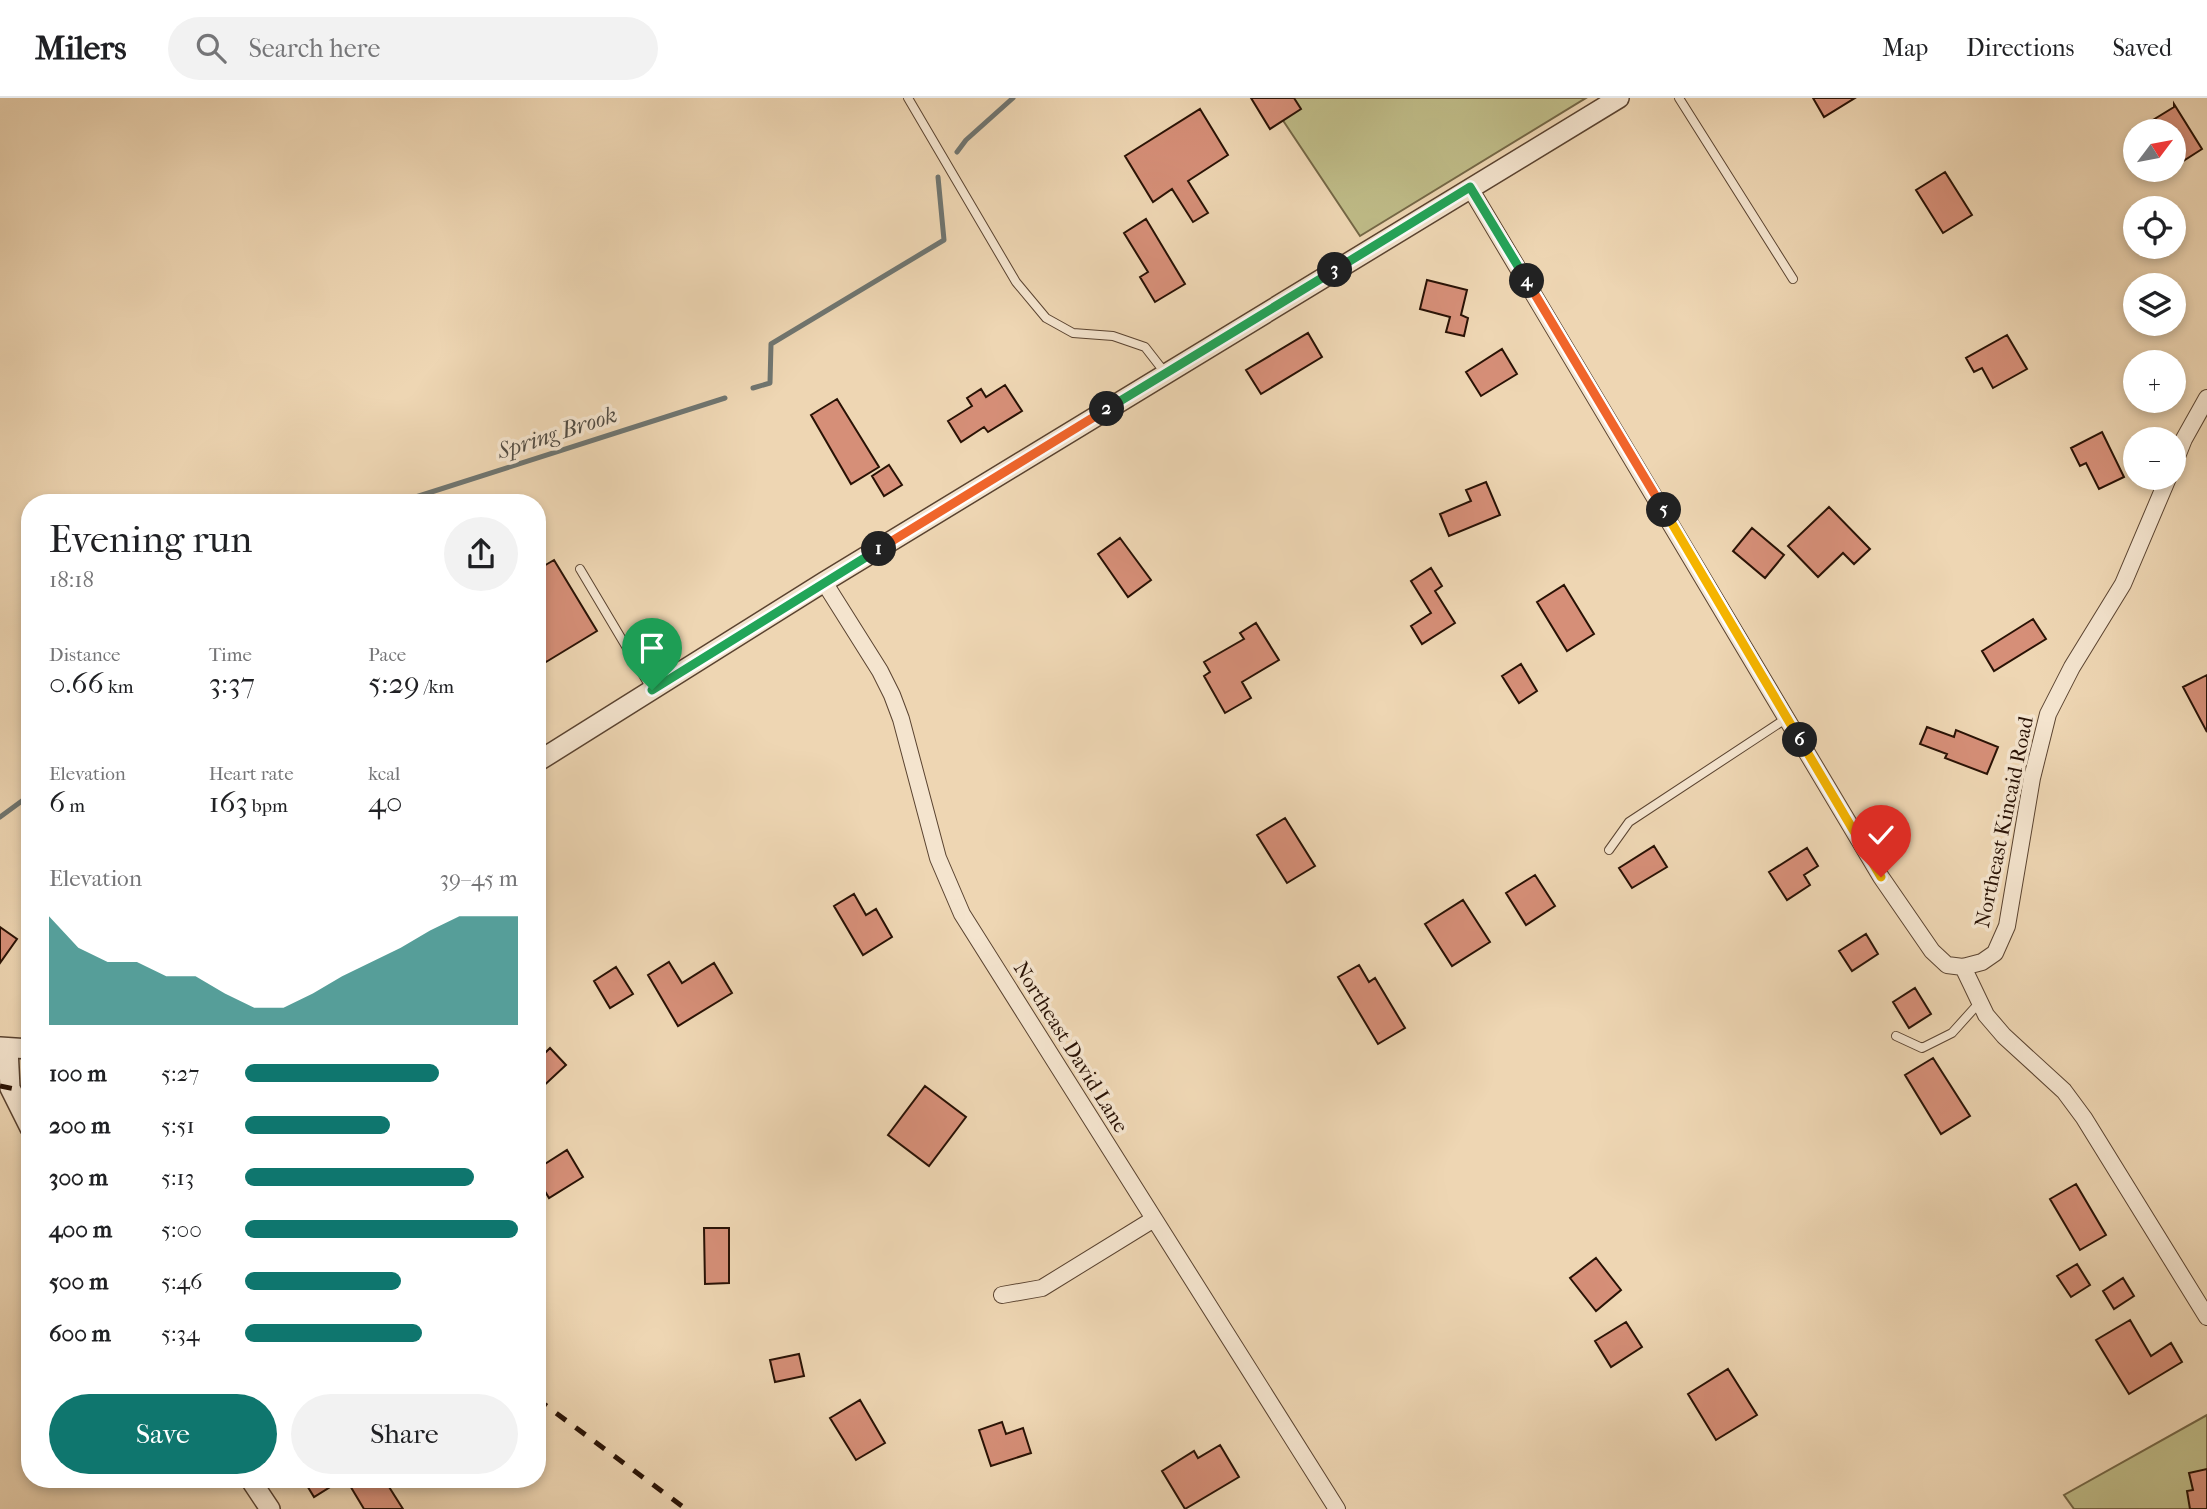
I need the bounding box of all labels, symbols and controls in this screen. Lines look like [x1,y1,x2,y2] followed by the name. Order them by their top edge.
[168,17,658,80] search box
[35,29,126,68] text: Milers
[192,29,230,67] icon: search
[248,33,380,64] text: Search here
[1882,34,1928,62] text: Map
[1966,34,2074,62] text: Directions
[2112,34,2172,62] text: Saved
[2123,119,2186,182] north arrow
[2123,119,2186,490] map controls
[2123,196,2186,259] button: locate
[1318,252,1352,288] pin: 3
[1331,258,1338,280] text: 3
[1510,264,1544,298] pin: 4
[1521,269,1532,291] text: 4
[2123,273,2186,336] button: layers
[2123,350,2186,413] button: +
[1090,392,1124,426] pin: 2
[1102,397,1111,419] text: 2
[493,401,620,465] water label: Spring Brook
[2123,427,2186,490] button: −
[1646,492,1682,528] pin: 5
[1659,498,1668,520] text: 5
[49,517,252,562] text: Evening run
[444,517,518,591] button: share
[862,532,896,566] pin: 1
[875,537,882,559] text: 1
[49,566,94,593] text: 18:18
[622,618,682,690] pin
[633,629,671,667] icon: arrive
[49,644,120,666] text: Distance
[209,644,252,666] text: Time
[368,644,406,666] text: Pace
[49,666,104,701] text: 0.66
[209,666,255,701] text: 3:37
[368,666,420,701] text: 5:29
[104,676,134,698] text: km
[420,676,454,698] text: /km
[1970,714,2038,930] street label: Northeast Kincaid Road
[1783,722,1818,758] pin: 6
[1794,728,1805,750] text: 6
[49,763,126,785] text: Elevation
[209,763,294,785] text: Heart rate
[368,763,400,785] text: kcal
[49,785,65,820] text: 6
[209,785,248,820] text: 163
[368,785,403,820] text: 40
[65,795,85,817] text: m
[248,795,288,817] text: bpm
[1851,805,1911,877] pin
[1862,816,1900,854] icon: check
[49,865,142,892] text: Elevation
[439,865,518,892] text: 39–45 m
[1009,957,1133,1137] street label: Northeast David Lane
[49,1060,107,1087] text: 100 m
[161,1060,199,1087] text: 5:27
[49,1112,110,1139] text: 200 m
[161,1112,195,1139] text: 5:51
[49,1164,108,1191] text: 300 m
[161,1164,194,1191] text: 5:13
[49,1216,112,1243] text: 400 m
[161,1216,202,1243] text: 5:00
[49,1268,108,1295] text: 500 m
[161,1268,203,1295] text: 5:46
[49,1320,111,1347] text: 600 m
[161,1320,200,1347] text: 5:34
[49,1394,277,1474] button: Save
[291,1394,518,1474] button: Share

